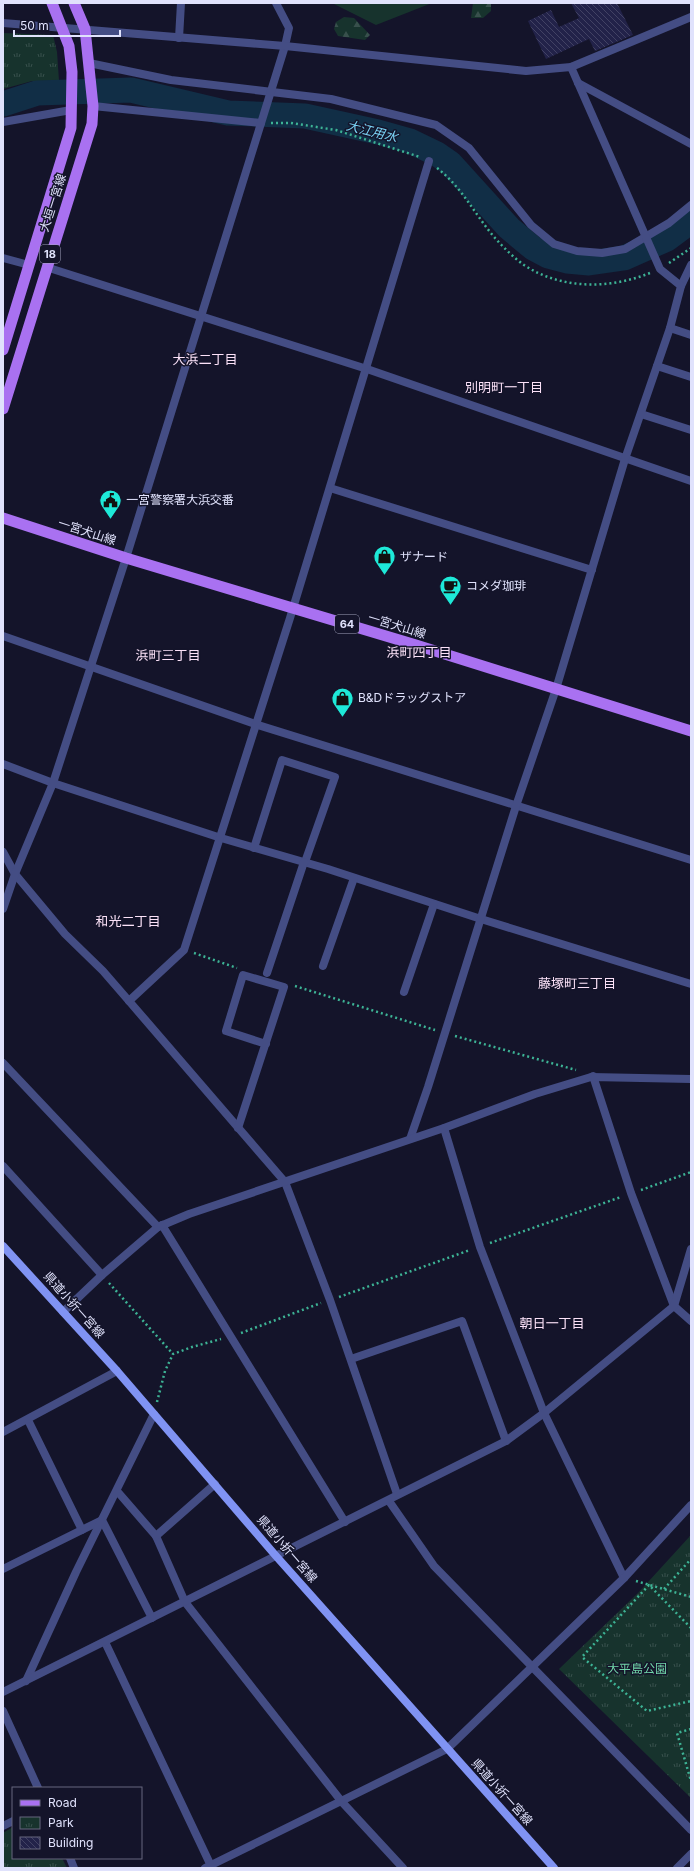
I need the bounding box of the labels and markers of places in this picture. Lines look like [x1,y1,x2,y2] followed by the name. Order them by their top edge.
[97,487,123,520] public building icon: 一宮警察署大浜交番
[126,492,234,507] place label: 一宮警察署大浜交番
[372,544,398,577] shop icon: ザナード
[400,549,448,564] place label: ザナード
[437,573,463,606] cafe icon: コメダ珈琲
[466,578,526,593] place label: コメダ珈琲
[330,685,356,718] shop icon: B&Dドラッグストア
[358,690,466,705] place label: B&Dドラッグストア

